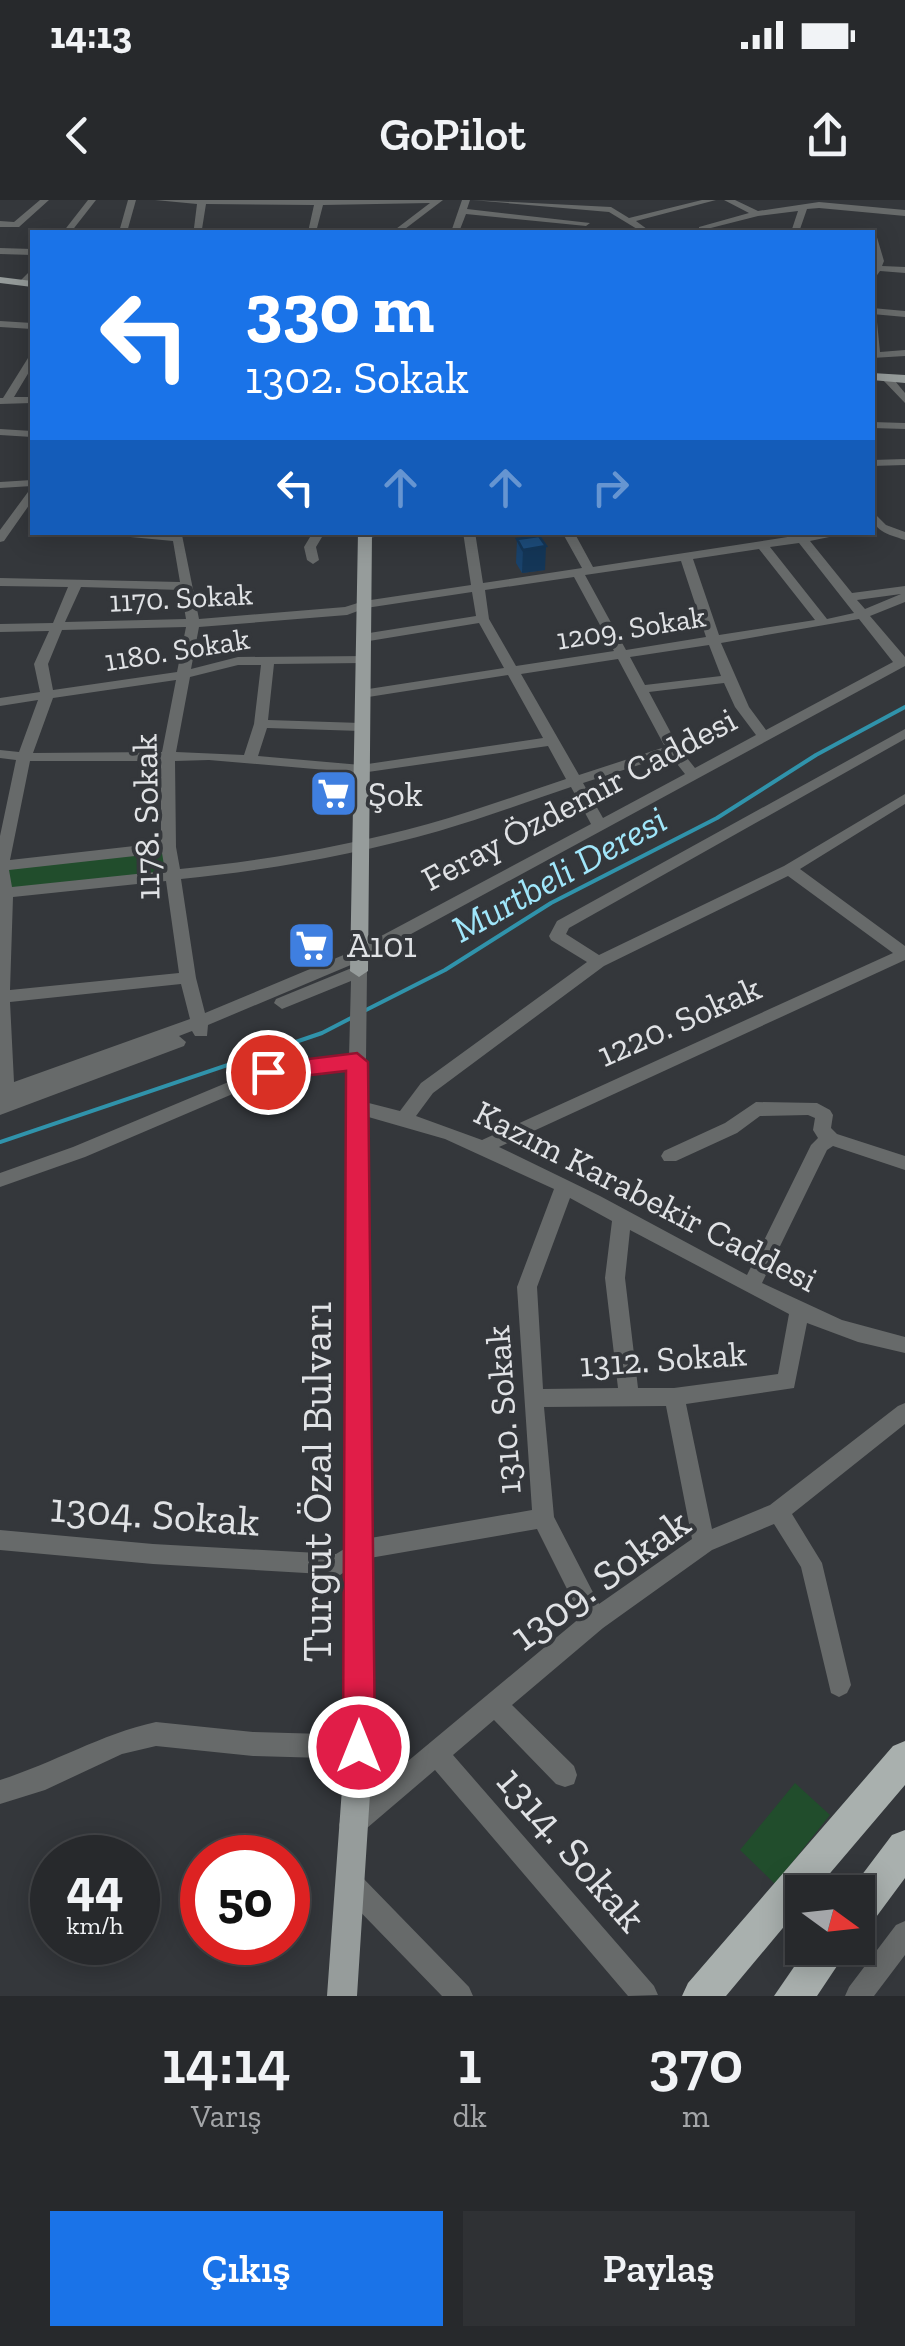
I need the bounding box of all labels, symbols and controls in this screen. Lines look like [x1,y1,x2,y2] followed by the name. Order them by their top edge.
[50,12,132,58] text: 14:13
[50,108,105,163] icon: back
[379,108,526,162] text: GoPilot
[800,108,855,163] icon: share
[245,266,434,350] text: 330 m
[80,270,210,400] icon: left
[245,351,469,405] text: 1302. Sokak
[268,460,323,515] icon: left
[373,460,428,515] icon: ahead
[478,460,533,515] icon: ahead
[583,460,638,515] icon: right
[108,576,254,620] street label: 1170. Sokak
[554,598,708,658] street label: 1209. Sokak
[102,621,252,679] street label: 1180. Sokak
[415,698,744,900] street label: Feray Özdemir Caddesi
[124,733,168,901] street label: 1178. Sokak
[307,768,359,820] supermarket icon: Şok
[368,773,423,815] place label: Şok
[444,796,674,952] water label: Murtbeli Deresi
[286,919,338,971] supermarket icon: A101
[347,924,417,966] place label: A101
[591,966,767,1076] street label: 1220. Sokak
[226,1030,311,1115] pin
[241,1045,296,1100] icon: arrive
[467,1091,825,1301] street label: Kazım Karabekir Caddesi
[291,1302,342,1662] street label: Turgut Özal Bulvarı
[476,1324,530,1496] street label: 1310. Sokak
[578,1332,748,1386] street label: 1312. Sokak
[49,1481,262,1547] street label: 1304. Sokak
[500,1497,700,1661] street label: 1309. Sokak
[307,1695,411,1799] position arrow
[487,1756,658,1942] street label: 1314. Sokak
[180,1835,310,1965] speed limit sign: 50
[67,1858,124,1918] text: 44
[785,1875,875,1965] north arrow
[785,1875,875,1965] map controls
[66,1910,124,1940] text: km/h
[162,2026,291,2098] text: 14:14
[458,2026,482,2098] text: 1
[649,2026,743,2098] text: 370
[191,2097,262,2135] text: Varış
[453,2097,487,2135] text: dk
[682,2097,710,2135] text: m
[50,2211,443,2326] button: Çıkış
[463,2211,855,2326] button: Paylaş

